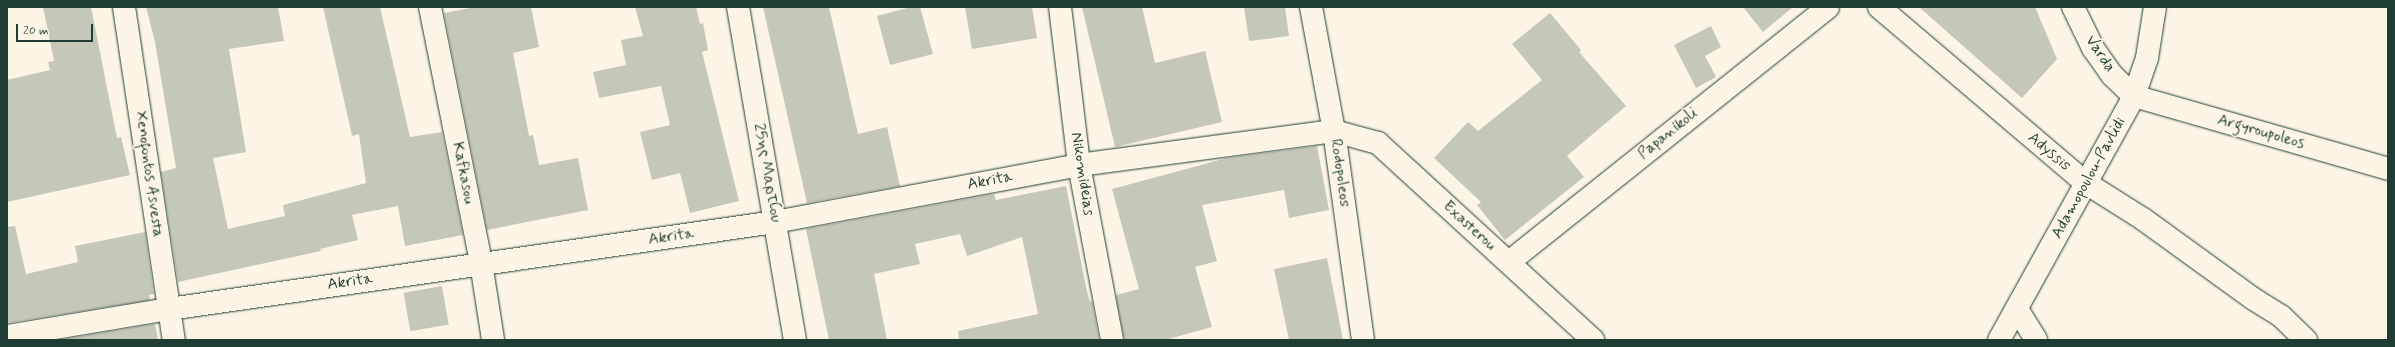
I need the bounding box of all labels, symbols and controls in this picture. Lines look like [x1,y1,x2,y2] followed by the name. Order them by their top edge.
[18,16,95,42] scale bar
[23,23,49,39] text: 20 m
[2081,32,2119,76] street label: Varda
[1634,104,1702,164] street label: Papanikoli
[131,110,167,238] street label: Xenofontos Asvesta
[2215,110,2307,154] street label: Argyroupoleos
[2048,114,2130,242] street label: Adamopoulou-Pavlidi
[749,122,785,224] street label: 25ης Μαρτίου
[2023,128,2075,176] street label: Adyssis
[1066,131,1098,217] street label: Nikomideias
[1326,138,1354,208] street label: Rodopoleos
[448,140,478,206] street label: Kafkasou
[966,167,1014,195] street label: Akrita
[1438,197,1500,255] street label: Exasterou
[647,224,695,250] street label: Akrita
[326,269,374,295] street label: Akrita

